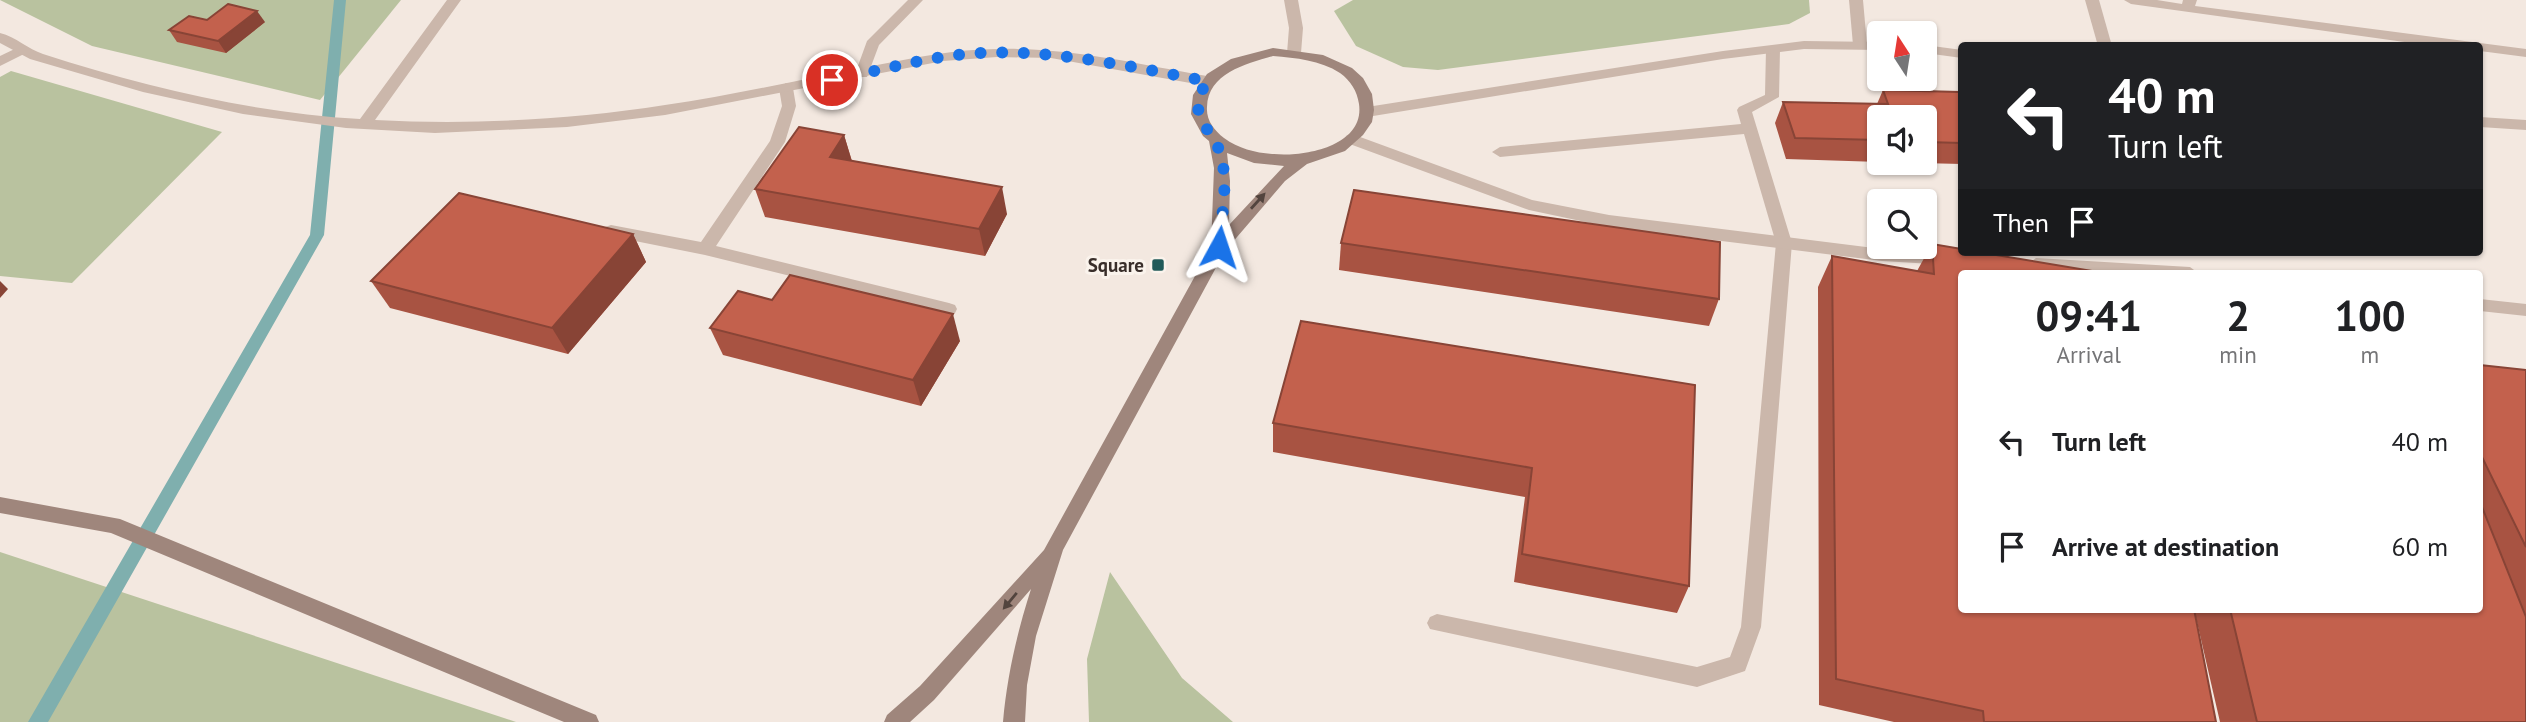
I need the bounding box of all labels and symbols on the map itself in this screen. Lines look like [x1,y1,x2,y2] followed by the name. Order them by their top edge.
[1867,21,1937,91] north arrow
[802,50,862,110] pin
[1249,193,1265,210] one-way arrow
[1182,210,1256,284] position arrow
[1088,253,1144,277] place label: Square
[1150,257,1166,273] marker: Square
[1003,592,1018,609] one-way arrow

